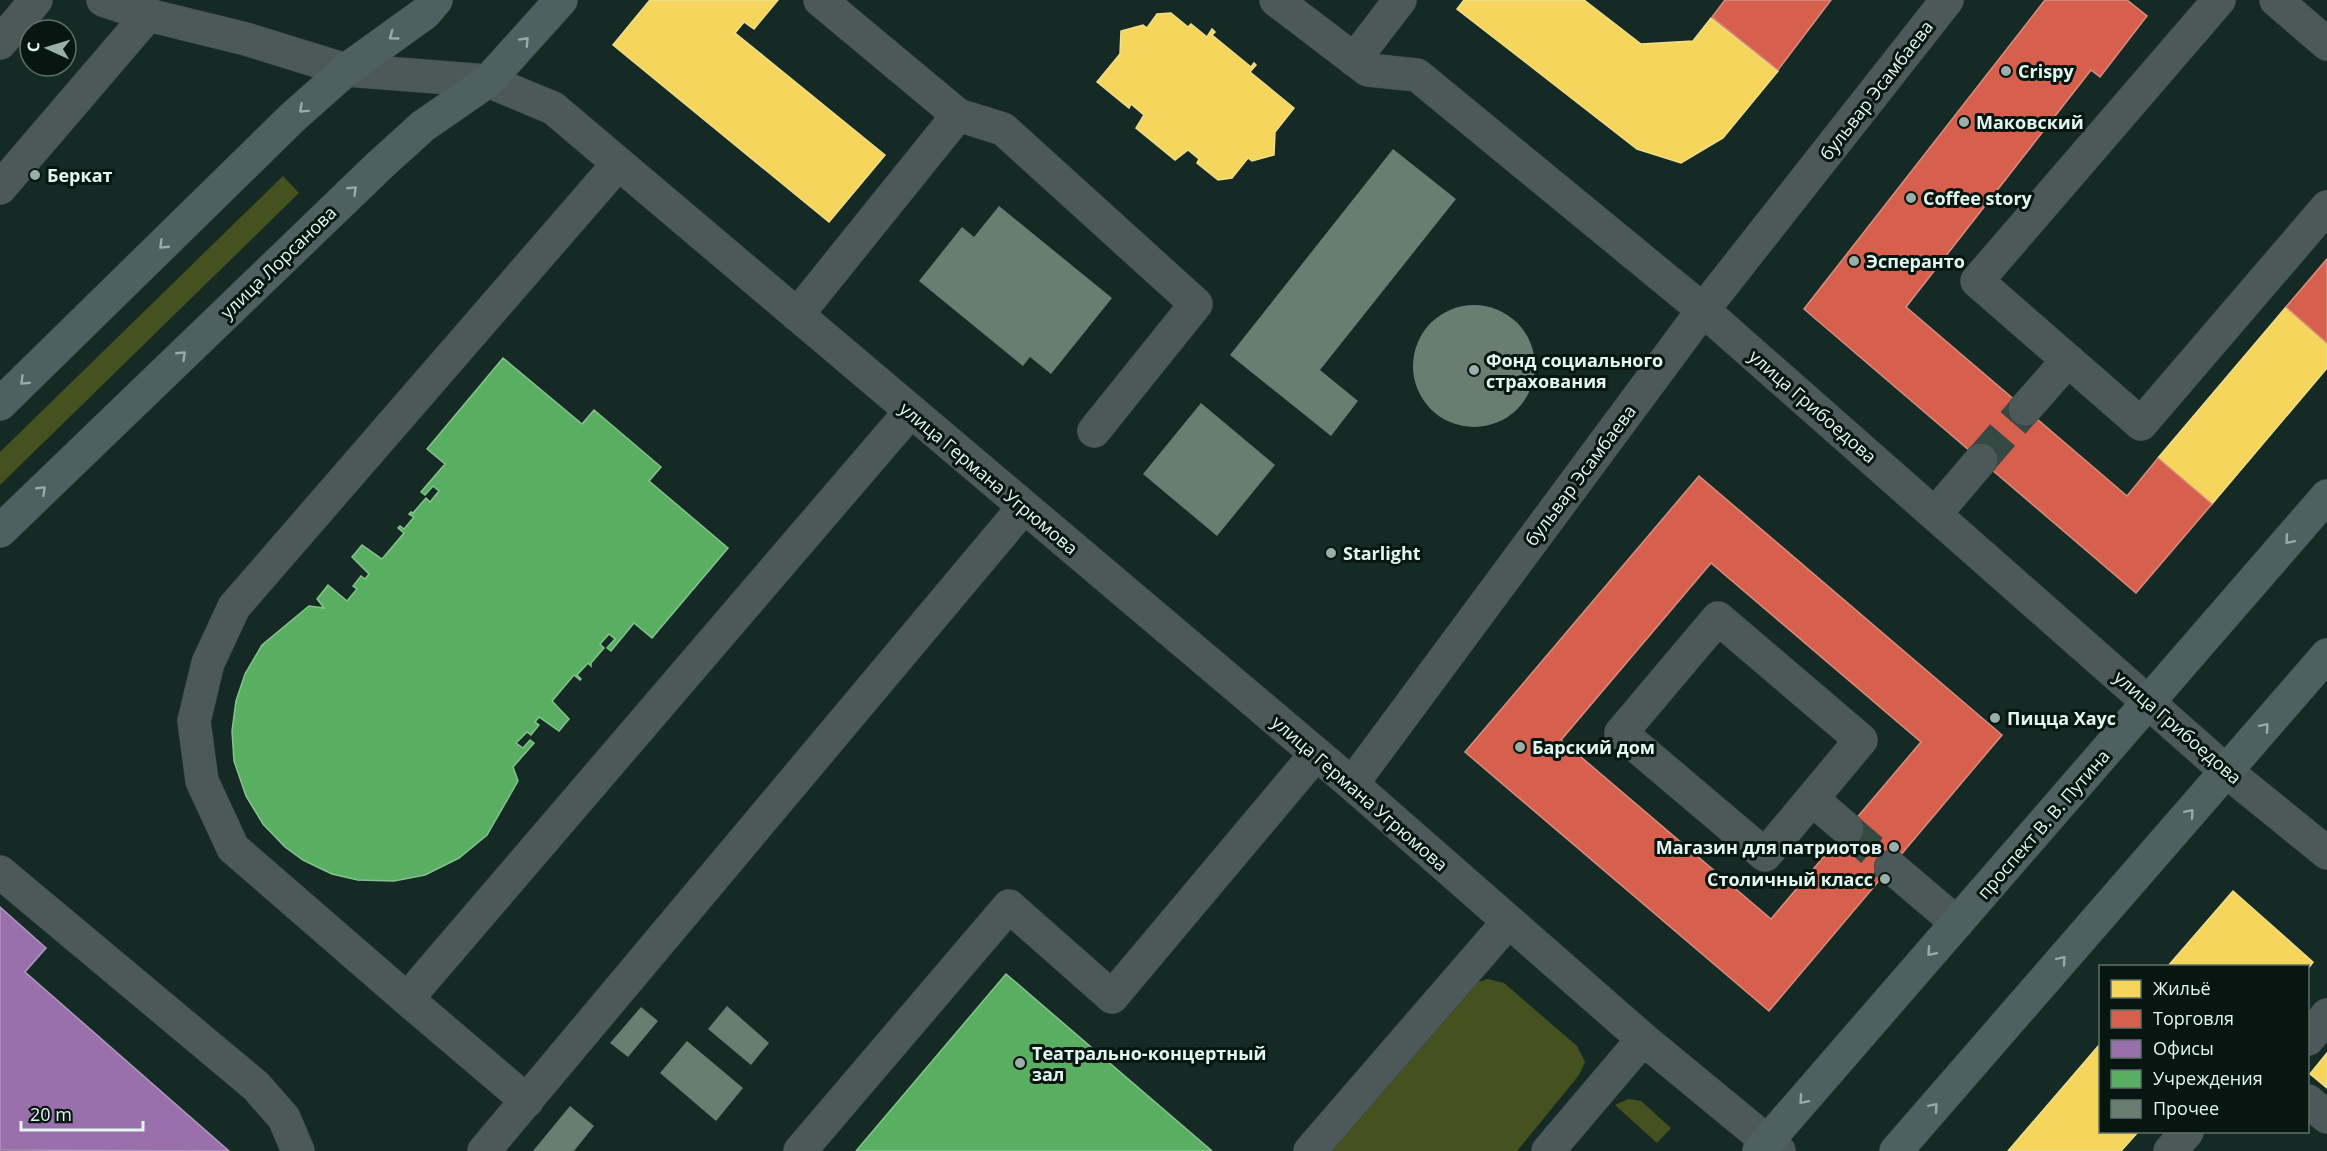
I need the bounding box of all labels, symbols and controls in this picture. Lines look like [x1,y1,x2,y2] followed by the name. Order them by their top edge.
[1814,15,1938,165] street label: бульвар Эсамбаева
[18,18,78,78] north arrow
[388,29,399,40] one-way arrow
[518,37,529,47] one-way arrow
[22,41,44,53] text: С
[2018,59,2074,83] place label: Crispy
[1999,64,2013,78] marker: Crispy
[299,102,310,113] one-way arrow
[1976,110,2084,134] place label: Маковский
[1957,115,1971,129] marker: Маковский
[47,163,113,187] place label: Беркат
[28,168,42,182] marker: Беркат
[1923,186,2033,210] place label: Coffee story
[346,187,357,198] one-way arrow
[1904,191,1918,205] marker: Coffee story
[215,200,341,324] street label: улица Лорсанова
[159,237,170,248] one-way arrow
[1866,249,1965,273] place label: Эсперанто
[1847,254,1861,268] marker: Эсперанто
[1744,344,1882,468] street label: улица Грибоедова
[1486,348,1663,393] place label: Фонд социального страхования
[176,351,186,362] one-way arrow
[1467,363,1481,377] marker: Фонд социального страхования
[20,374,30,385] one-way arrow
[895,396,1083,560] street label: улица Германа Угрюмова
[1519,399,1641,551] street label: бульвар Эсамбаева
[35,487,46,498] one-way arrow
[2285,533,2296,544] one-way arrow
[1343,541,1421,565] place label: Starlight
[1324,546,1338,560] marker: Starlight
[2109,665,2247,789] street label: улица Грибоедова
[2007,706,2116,730] place label: Пицца Хаус
[1267,710,1453,876] street label: улица Германа Угрюмова
[1988,711,2002,725] marker: Пицца Хаус
[2258,723,2269,734] one-way arrow
[1532,735,1655,759] place label: Барский дом
[1513,740,1527,754] marker: Барский дом
[1971,744,2115,904] street label: проспект В. В. Путина
[2183,809,2194,820] one-way arrow
[1656,835,1882,859] place label: Магазин для патриотов
[1887,840,1901,854] marker: Магазин для патриотов
[1707,867,1873,891] place label: Столичный класс
[1878,872,1892,886] marker: Столичный класс
[1927,946,1938,956] one-way arrow
[2055,956,2066,967] one-way arrow
[2099,965,2309,1133] legend
[2153,976,2211,1000] text: Жильё
[2153,1006,2234,1030] text: Торговля
[2153,1036,2214,1060] text: Офисы
[1032,1041,1266,1086] place label: Театрально-концертный зал
[1013,1056,1027,1070] marker: Театрально-концертный зал
[2153,1066,2263,1090] text: Учреждения
[1799,1093,1810,1104] one-way arrow
[21,1094,142,1132] scale bar
[2153,1096,2219,1120] text: Прочее
[30,1102,72,1126] text: 20 m
[1927,1103,1938,1114] one-way arrow

